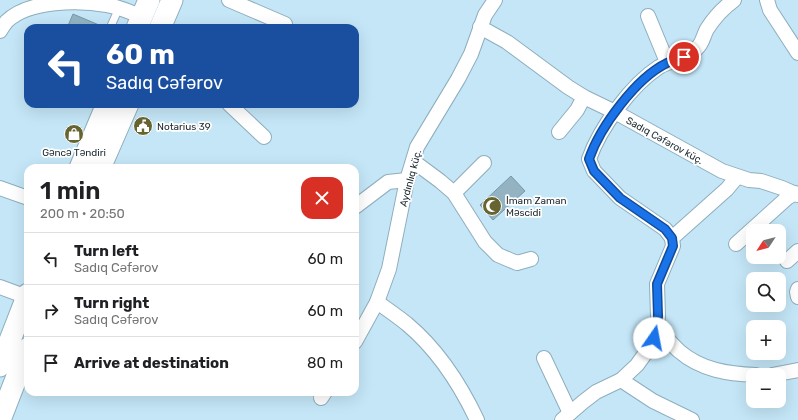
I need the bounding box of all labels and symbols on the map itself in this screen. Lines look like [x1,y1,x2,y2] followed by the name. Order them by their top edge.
[667,40,701,74] pin
[132,115,154,137] public building icon: Notarius 39
[624,115,705,167] street label: Sadıq Cəfərov küç.
[157,121,211,133] place label: Notarius 39
[63,123,85,145] shop icon: Gəncə Təndiri
[42,147,106,159] place label: Gəncə Təndiri
[398,148,424,208] street label: Aydınlıq küç.
[481,195,503,217] mosque icon: İmam Zaman Məscidi
[506,195,566,219] place label: İmam Zaman Məscidi
[746,224,786,264] north arrow
[633,317,675,359] position arrow

